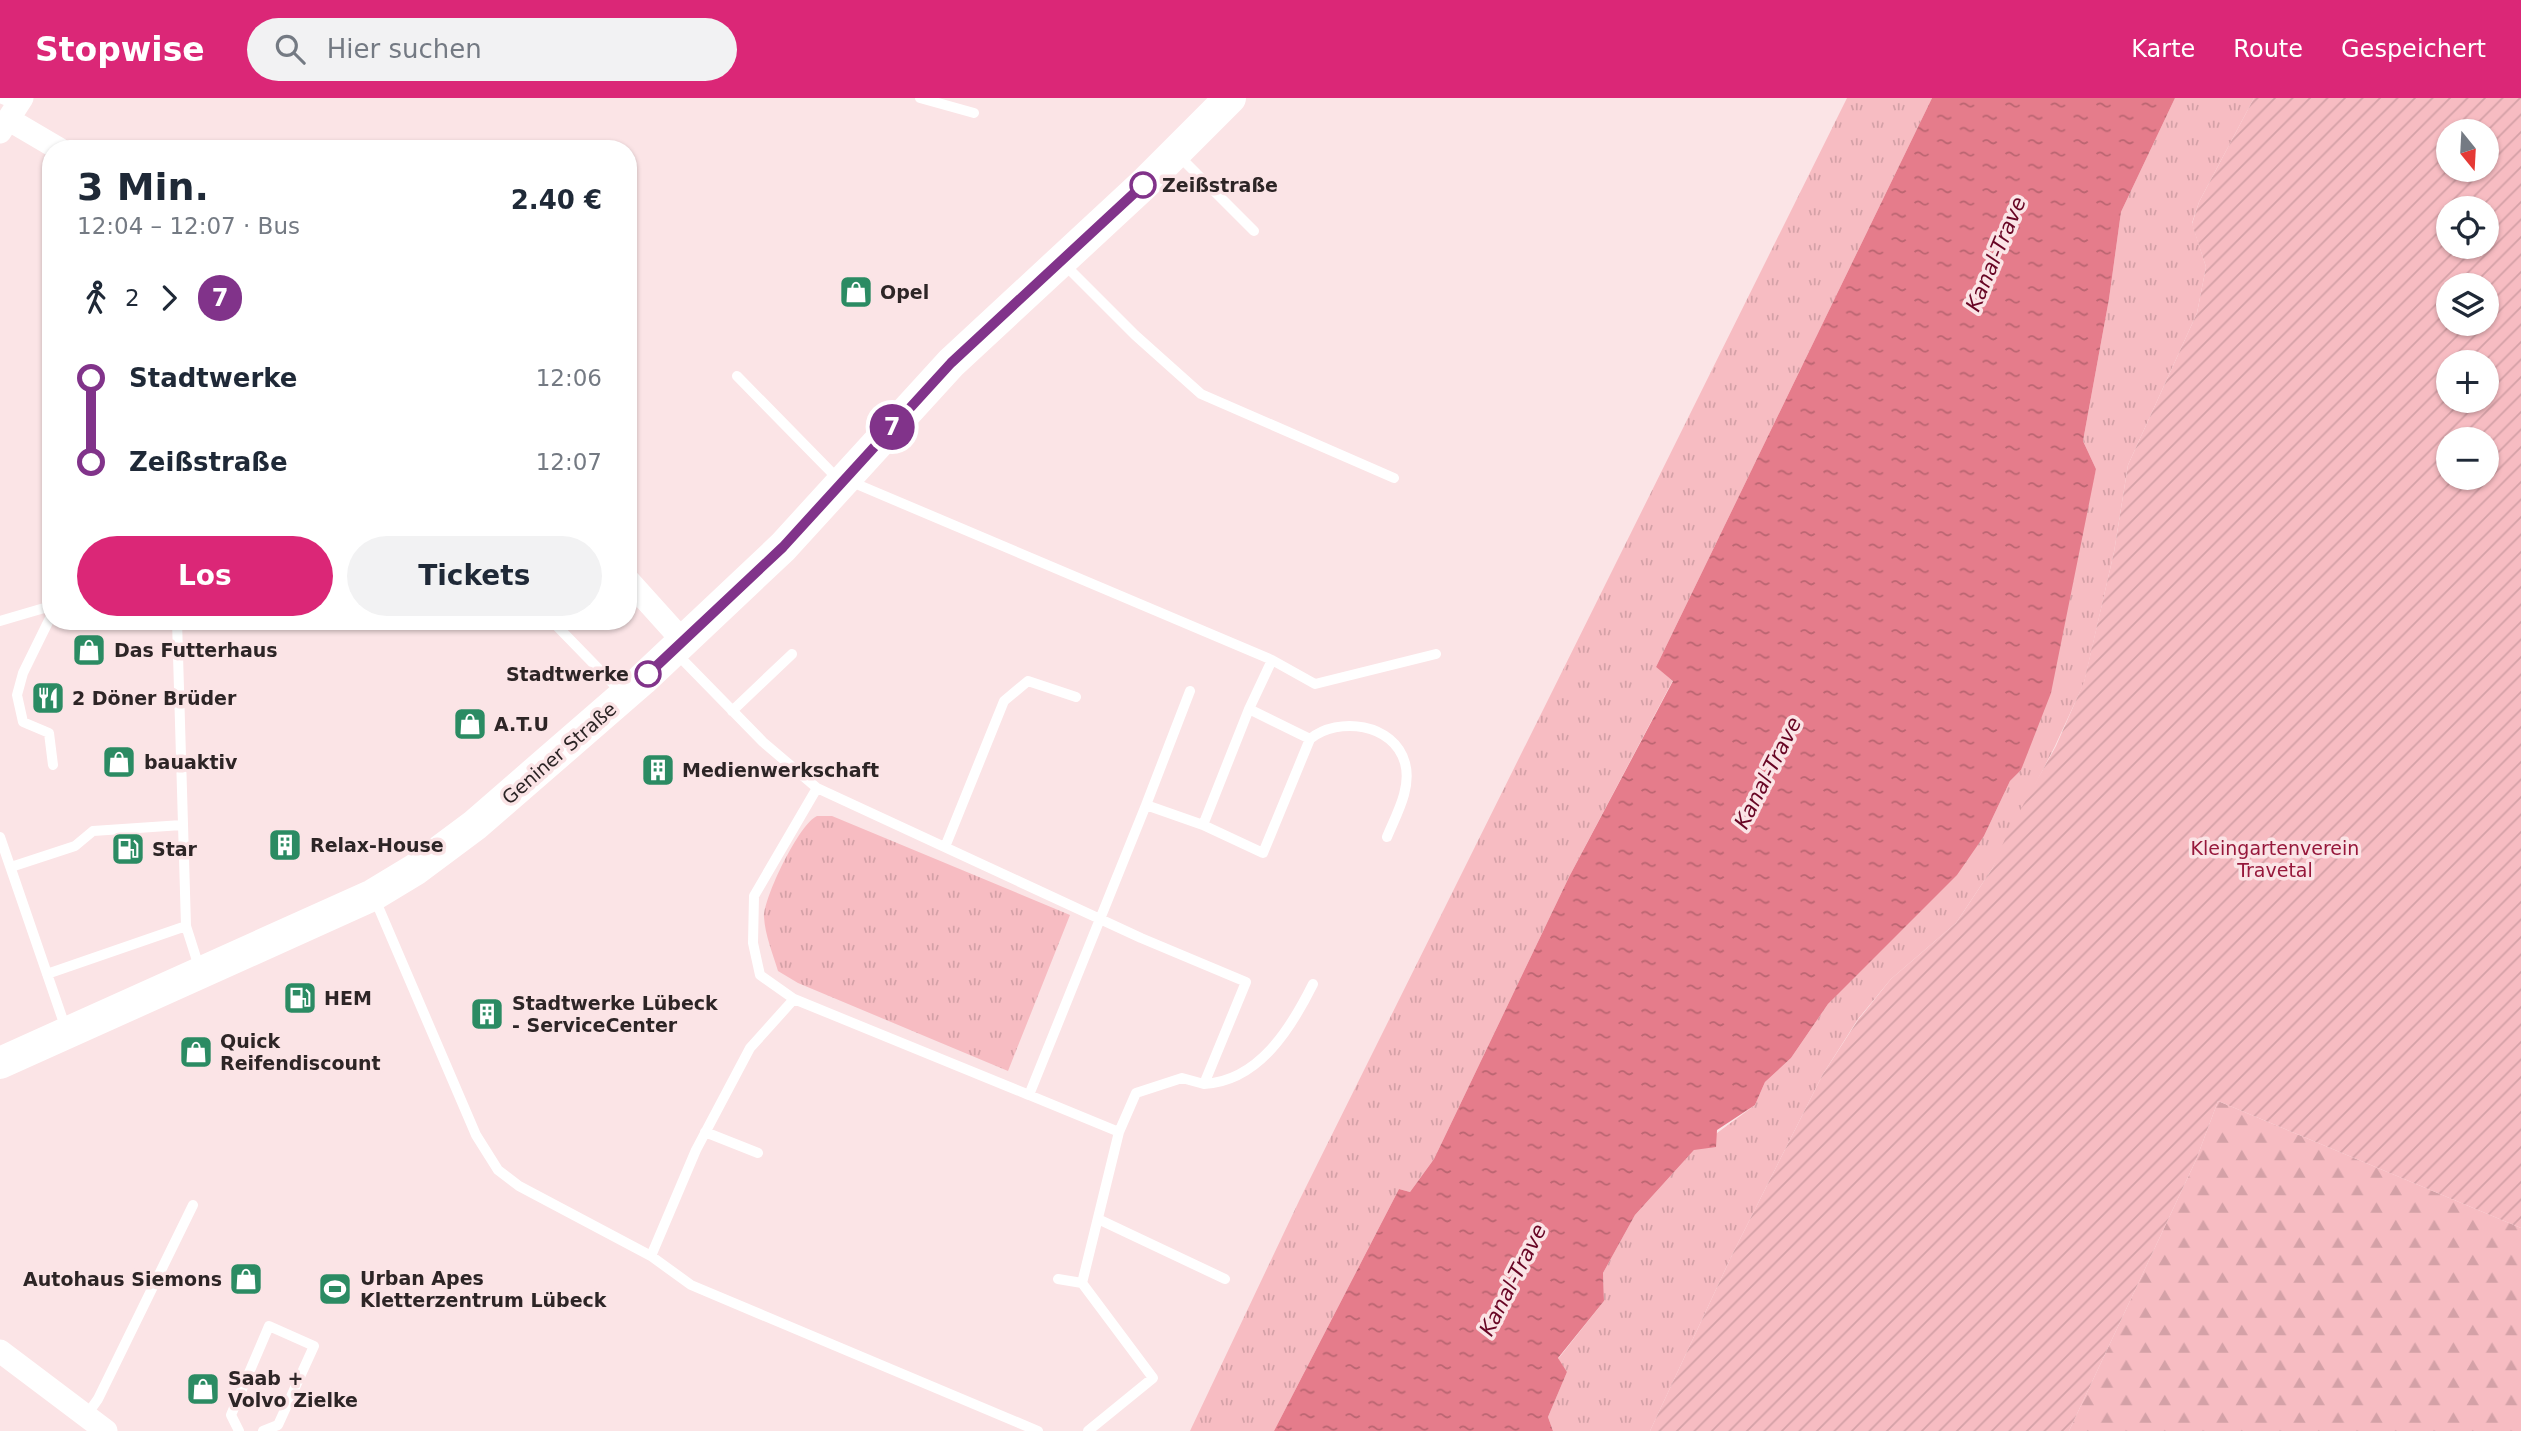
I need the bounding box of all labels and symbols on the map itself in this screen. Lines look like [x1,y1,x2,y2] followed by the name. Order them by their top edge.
[2436,119,2499,182] north arrow
[1130,172,1156,198] marker: Zeißstraße
[1162,174,1278,196] place label: Zeißstraße
[1961,193,2031,315] water label: Kanal-Trave
[837,273,875,311] shop icon: Opel
[880,281,929,303] place label: Opel
[869,404,915,450] line badge: 7
[70,631,108,669] shop icon: Das Futterhaus
[114,639,278,661] place label: Das Futterhaus
[635,661,661,687] marker: Stadtwerke
[506,663,629,685] place label: Stadtwerke
[29,679,67,717] restaurant icon: 2 Döner Brüder
[72,687,237,709] place label: 2 Döner Brüder
[497,697,621,809] street label: Geniner Straße
[451,705,489,743] shop icon: A.T.U
[494,713,549,735] place label: A.T.U
[1730,713,1806,833] water label: Kanal-Trave
[100,743,138,781] shop icon: bauaktiv
[144,751,238,773] place label: bauaktiv
[639,751,677,789] building icon: Medienwerkschaft
[682,759,879,781] place label: Medienwerkschaft
[266,826,304,864] building icon: Relax-House
[109,830,147,868] fuel station icon: Star
[310,834,444,856] place label: Relax-House
[2191,837,2359,881] park label: Kleingartenverein Travetal
[152,838,198,860] place label: Star
[281,979,319,1017] fuel station icon: HEM
[324,987,372,1009] place label: HEM
[512,992,718,1036] place label: Stadtwerke Lübeck - ServiceCenter
[468,995,506,1033] building icon: Stadtwerke Lübeck - ServiceCenter
[220,1030,381,1074] place label: Quick Reifendiscount
[177,1033,215,1071] shop icon: Quick Reifendiscount
[1475,1220,1551,1340] water label: Kanal-Trave
[227,1260,265,1298] shop icon: Autohaus Siemons
[360,1267,607,1311] place label: Urban Apes Kletterzentrum Lübeck
[23,1268,222,1290] place label: Autohaus Siemons
[316,1270,354,1308] sports icon: Urban Apes Kletterzentrum Lübeck
[228,1367,358,1411] place label: Saab + Volvo Zielke
[184,1370,222,1408] shop icon: Saab + Volvo Zielke

